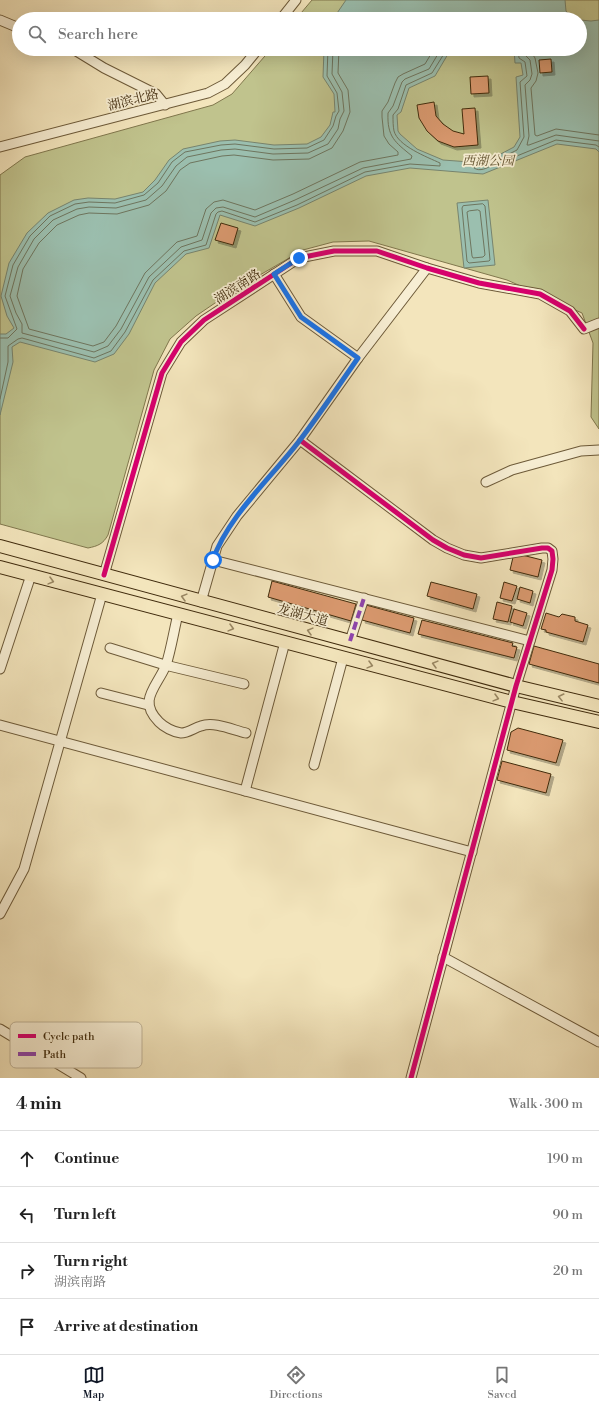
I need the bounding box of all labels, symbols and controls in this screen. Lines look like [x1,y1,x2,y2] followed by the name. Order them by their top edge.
[12,12,587,56] search box
[26,23,48,45] icon: search
[58,25,138,44] text: Search here
[106,86,160,114] street label: 湖滨北路
[462,153,516,169] park label: 西湖公园
[290,249,308,267] route end
[211,266,264,308] street label: 湖滨南路
[204,551,222,569] route start
[48,576,54,584] one-way arrow
[181,593,188,602] one-way arrow
[276,601,330,629] street label: 龙湖大道
[227,623,234,632] one-way arrow
[306,627,313,635] one-way arrow
[367,660,374,669] one-way arrow
[432,660,439,669] one-way arrow
[492,693,499,702] one-way arrow
[558,693,564,701] one-way arrow
[10,1022,142,1068] legend
[43,1030,95,1044] text: Cycle path
[43,1048,67,1062] text: Path
[16,1093,61,1115] text: 4 min
[509,1096,583,1112] text: Walk · 300 m
[16,1148,38,1170] icon: ahead
[54,1149,119,1168] text: Continue
[547,1151,583,1167] text: 190 m
[16,1204,38,1226] icon: left
[54,1205,116,1224] text: Turn left
[552,1207,583,1223] text: 90 m
[54,1252,128,1271] text: Turn right
[16,1260,38,1282] icon: right
[553,1263,583,1279] text: 20 m
[54,1274,106,1290] text: 湖滨南路
[16,1316,38,1338] icon: arrive
[54,1317,198,1336] text: Arrive at destination
[83,1364,105,1402] tab: Map
[270,1364,323,1402] tab: Directions
[488,1364,516,1402] tab: Saved

